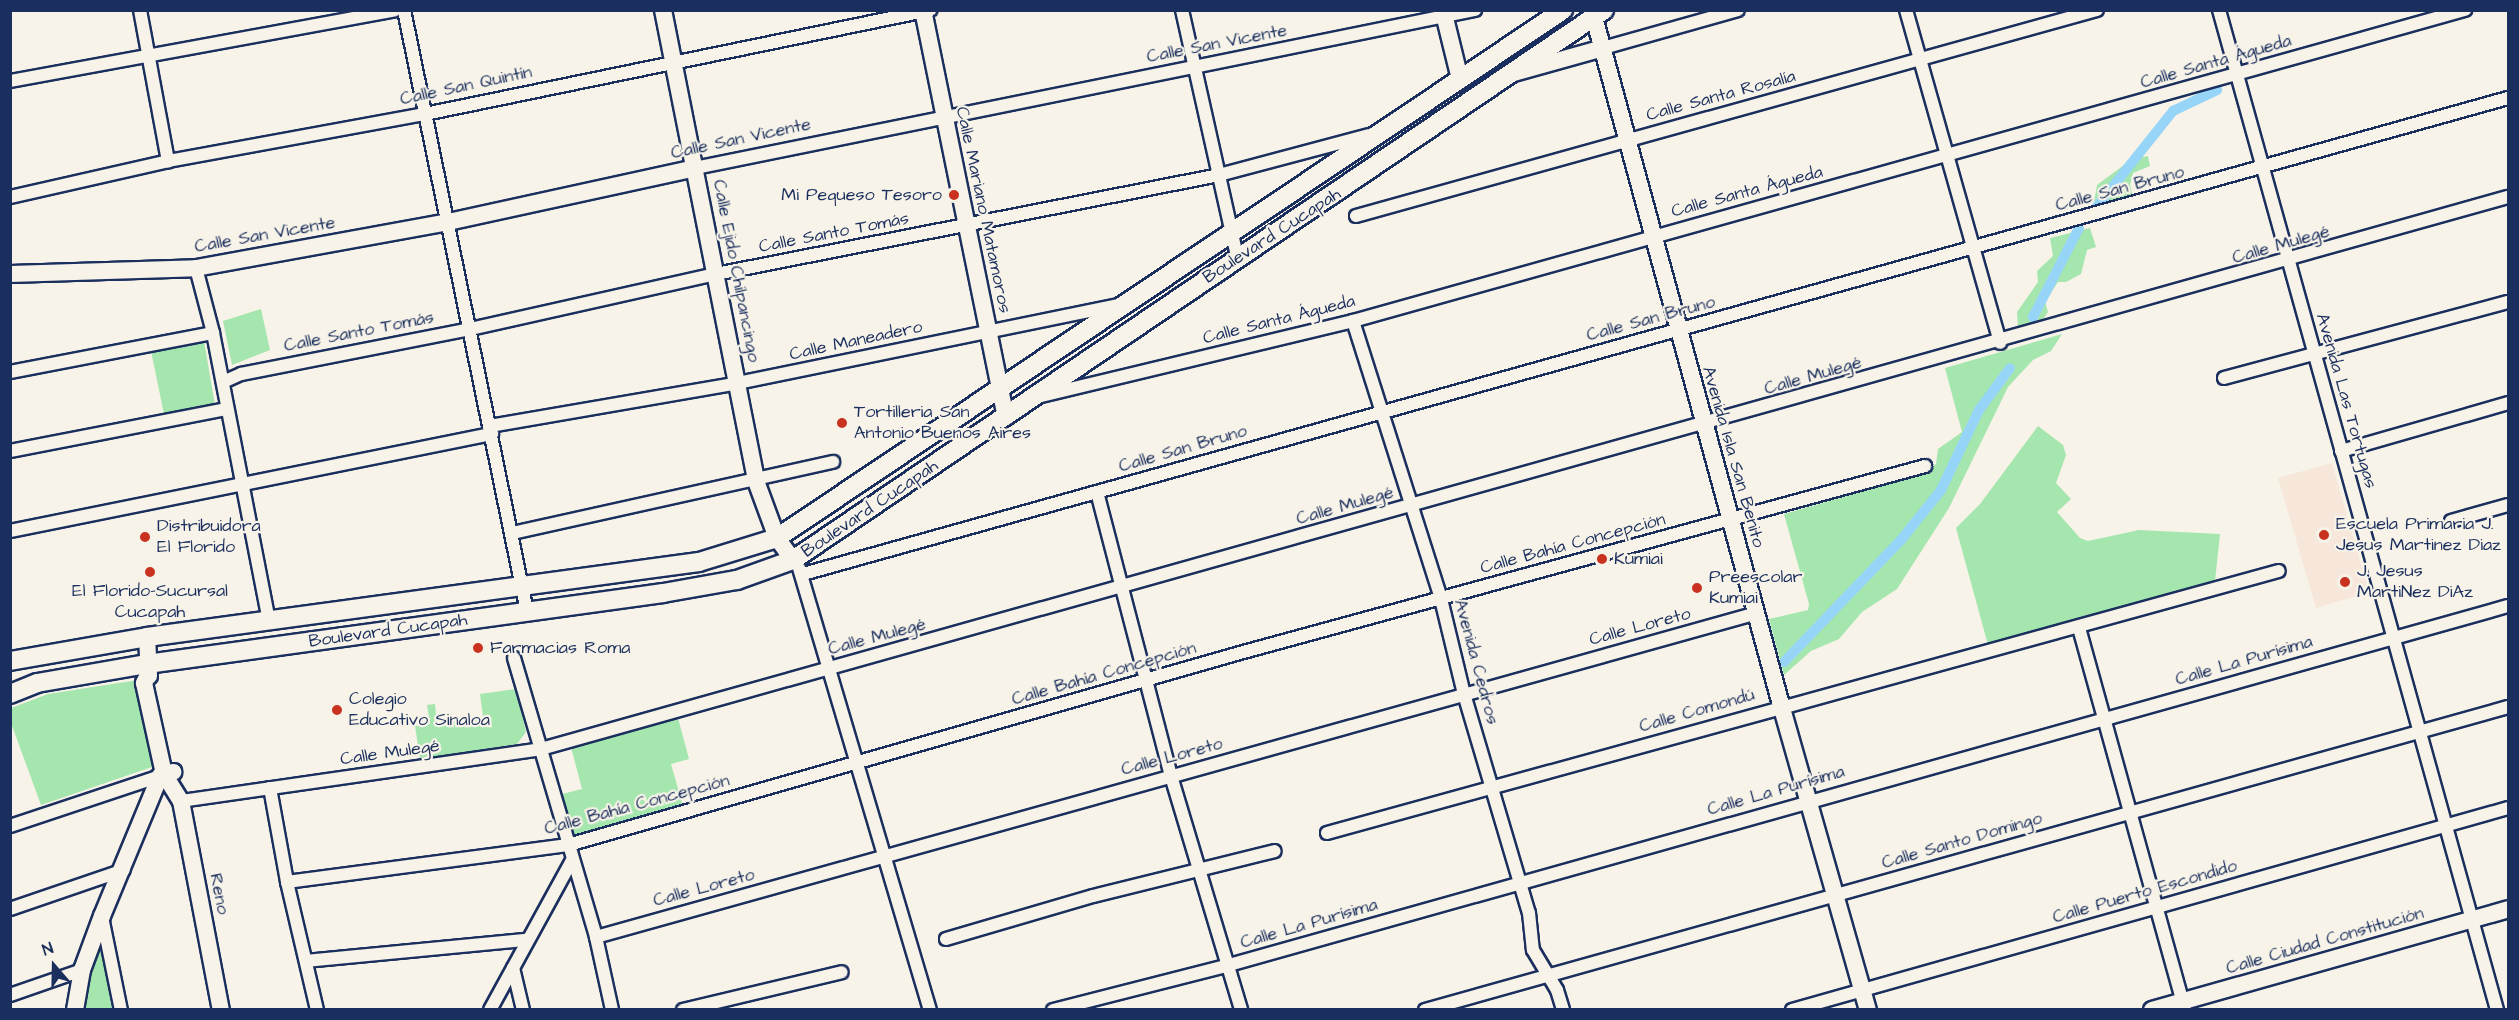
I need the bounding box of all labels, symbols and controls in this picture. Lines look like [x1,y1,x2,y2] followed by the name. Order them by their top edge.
[1145,20,1289,68] street label: Calle San Vicente
[2138,30,2294,94] street label: Calle Santa Águeda
[398,61,534,111] street label: Calle San Quintín
[1644,66,1798,126] street label: Calle Santa Rosalía
[951,105,1015,315] street label: Calle Mariano Matamoros
[669,114,813,164] street label: Calle San Vicente
[1669,161,1825,223] street label: Calle Santa Águeda
[2053,161,2187,217] street label: Calle San Bruno
[708,178,764,364] street label: Calle Ejido Chilpancingo
[1199,183,1345,289] street label: Boulevard Cucapah
[781,184,942,206] place label: Mi Pequeso Tesoro
[947,188,961,202] marker: Mi Pequeso Tesoro
[757,208,911,258] street label: Calle Santo Tomás
[193,212,337,258] street label: Calle San Vicente
[2230,221,2332,269] street label: Calle Mulegé
[1201,291,1357,349] street label: Calle Santa Águeda
[1584,291,1718,347] street label: Calle San Bruno
[282,307,436,357] street label: Calle Santo Tomás
[2311,311,2381,491] street label: Avenida Las Tortugas
[787,316,925,366] street label: Calle Maneadero
[1762,352,1864,400] street label: Calle Mulegé
[1697,364,1769,550] street label: Avenida Isla San Benito
[854,402,1031,444] place label: Tortilleria San Antonio Buenos Aires
[835,416,849,430] marker: Tortilleria San Antonio Buenos Aires
[1116,420,1250,478] street label: Calle San Bruno
[798,455,942,563] street label: Boulevard Cucapah
[1294,482,1396,530] street label: Calle Mulegé
[1478,509,1668,579] street label: Calle Bahía Concepción
[2336,514,2501,556] place label: Escuela Primaria J. Jesus Martinez Diaz
[157,516,261,558] place label: Distribuidora El Florido
[2317,528,2331,542] marker: Escuela Primaria J. Jesus Martinez Diaz
[138,530,152,544] marker: Distribuidora El Florido
[1614,548,1663,570] place label: Kumiai
[1595,552,1609,566] marker: Kumiai
[2357,561,2473,604] place label: J. Jesus MartiNez DiAz
[143,565,157,579] marker: El Florido-Sucursal Cucapah
[1709,567,1802,610] place label: Preescolar Kumiai
[2338,575,2352,589] marker: J. Jesus MartiNez DiAz
[72,581,228,624] place label: El Florido-Sucursal Cucapah
[1690,581,1704,595] marker: Preescolar Kumiai
[1449,597,1503,727] street label: Avenida Cedros
[1587,603,1693,651] street label: Calle Loreto
[307,609,469,653] street label: Boulevard Cucapah
[826,614,928,660] street label: Calle Mulegé
[2173,631,2315,691] street label: Calle La Purísima
[490,637,630,659] place label: Farmacias Roma
[1009,637,1199,711] street label: Calle Bahía Concepción
[471,641,485,655] marker: Farmacias Roma
[1637,684,1757,738] street label: Calle Comondú
[349,689,490,732] place label: Colegio Educativo Sinaloa
[330,703,344,717] marker: Colegio Educativo Sinaloa
[1119,733,1225,781] street label: Calle Loreto
[339,735,441,771] street label: Calle Mulegé
[1705,761,1847,821] street label: Calle La Purísima
[542,770,732,840] street label: Calle Bahía Concepción
[1879,808,2045,874] street label: Calle Santo Domingo
[2050,855,2240,929] street label: Calle Puerto Escondido
[651,864,757,912] street label: Calle Loreto
[204,871,234,917] street label: Reno
[1238,894,1380,954] street label: Calle La Purísima
[2224,902,2426,980] street label: Calle Ciudad Constitución
[24,936,84,996] north arrow
[39,937,56,961] text: N

